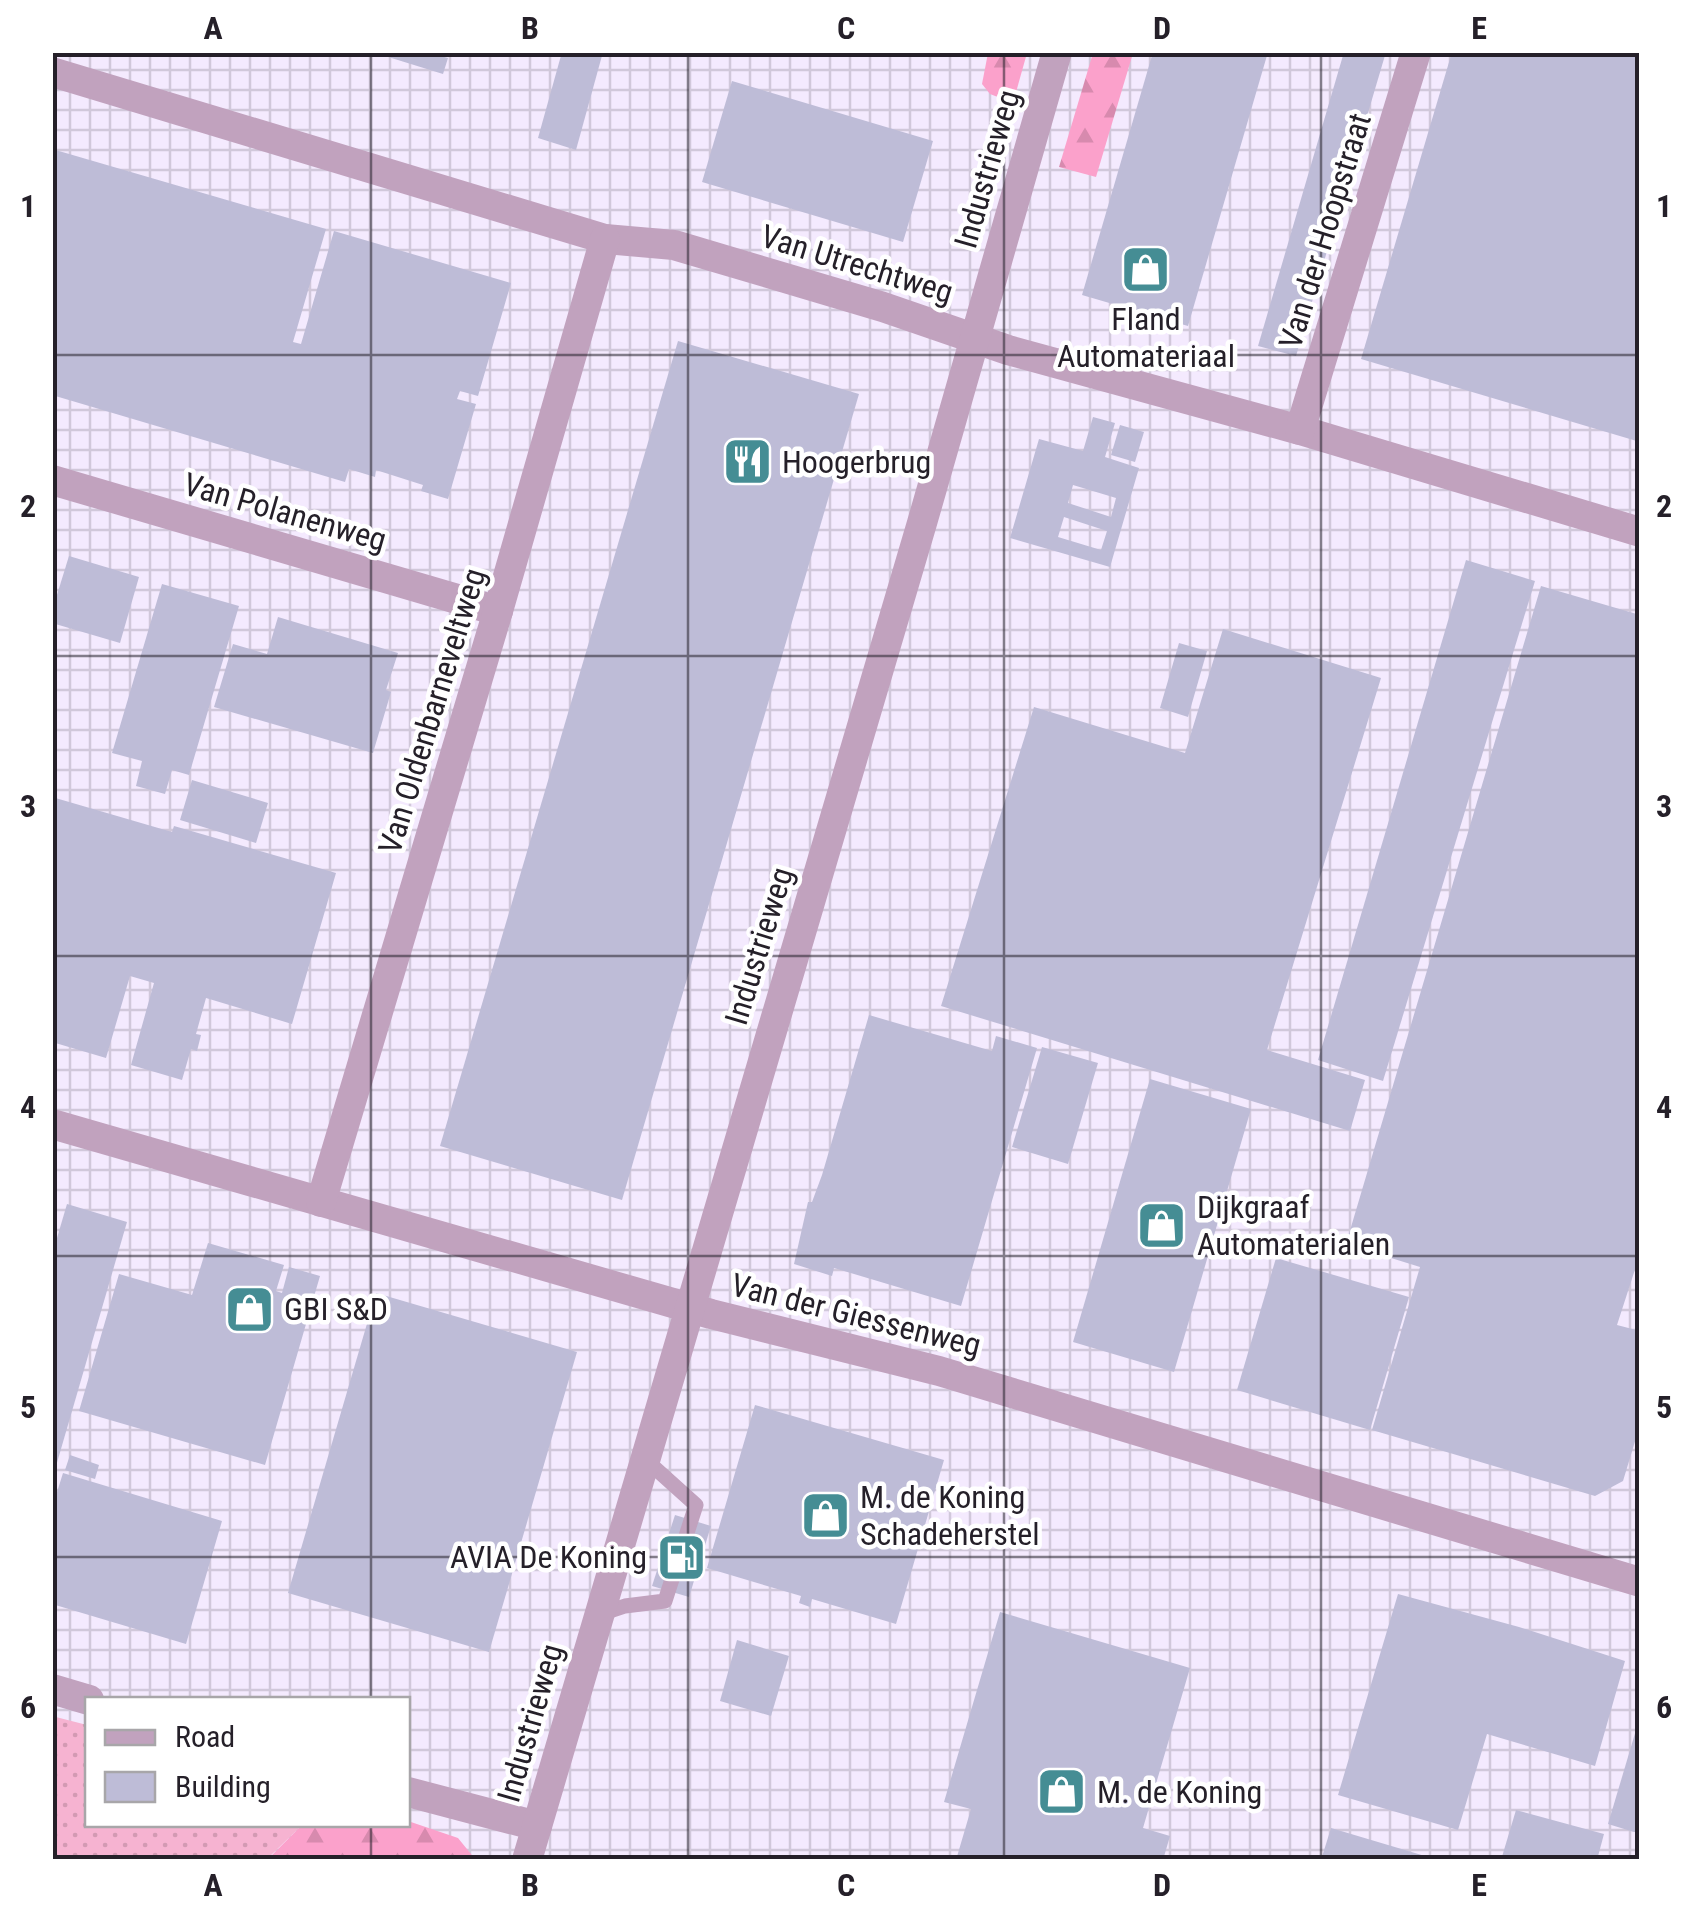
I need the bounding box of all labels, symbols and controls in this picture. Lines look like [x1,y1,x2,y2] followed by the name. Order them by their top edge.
[203,9,223,47] text: A
[521,9,539,47] text: B
[837,9,855,47] text: C
[1153,9,1171,47] text: D
[1471,9,1487,47] text: E
[946,86,1028,252] street label: Industrieweg
[1271,109,1379,353] street label: Van der Hoopstraat
[20,187,36,225] text: 1
[1656,187,1672,225] text: 1
[757,217,957,311] street label: Van Utrechtweg
[1120,243,1172,295] shop icon: Fland Automateriaal
[1057,300,1235,375] place label: Fland Automateriaal
[721,436,773,488] restaurant icon: Hoogerbrug
[782,443,931,481] place label: Hoogerbrug
[179,465,391,559] street label: Van Polanenweg
[20,487,36,525] text: 2
[1656,487,1672,525] text: 2
[371,564,493,858] street label: Van Oldenbarneveltweg
[20,787,36,825] text: 3
[1656,787,1672,825] text: 3
[717,863,801,1029] street label: Industrieweg
[20,1088,36,1126] text: 4
[1656,1088,1672,1126] text: 4
[1197,1188,1390,1263] place label: Dijkgraaf Automaterialen
[1136,1199,1188,1251] shop icon: Dijkgraaf Automaterialen
[727,1266,985,1364] street label: Van der Giessenweg
[223,1283,275,1335] shop icon: GBI S&D
[284,1290,388,1328] place label: GBI S&D
[20,1388,36,1426] text: 5
[1656,1388,1672,1426] text: 5
[860,1478,1040,1553] place label: M. de Koning Schadeherstel
[799,1489,851,1541] shop icon: M. de Koning Schadeherstel
[656,1531,708,1583] fuel station icon: AVIA De Koning
[450,1538,647,1576] place label: AVIA De Koning
[489,1640,571,1806] street label: Industrieweg
[20,1688,36,1726] text: 6
[1656,1688,1672,1726] text: 6
[85,1697,410,1827] legend
[175,1719,235,1754] text: Road
[1036,1766,1088,1818] shop icon: M. de Koning
[175,1769,271,1804] text: Building
[1097,1773,1262,1811] place label: M. de Koning
[203,1866,223,1904] text: A
[521,1866,539,1904] text: B
[837,1866,855,1904] text: C
[1153,1866,1171,1904] text: D
[1471,1866,1487,1904] text: E

